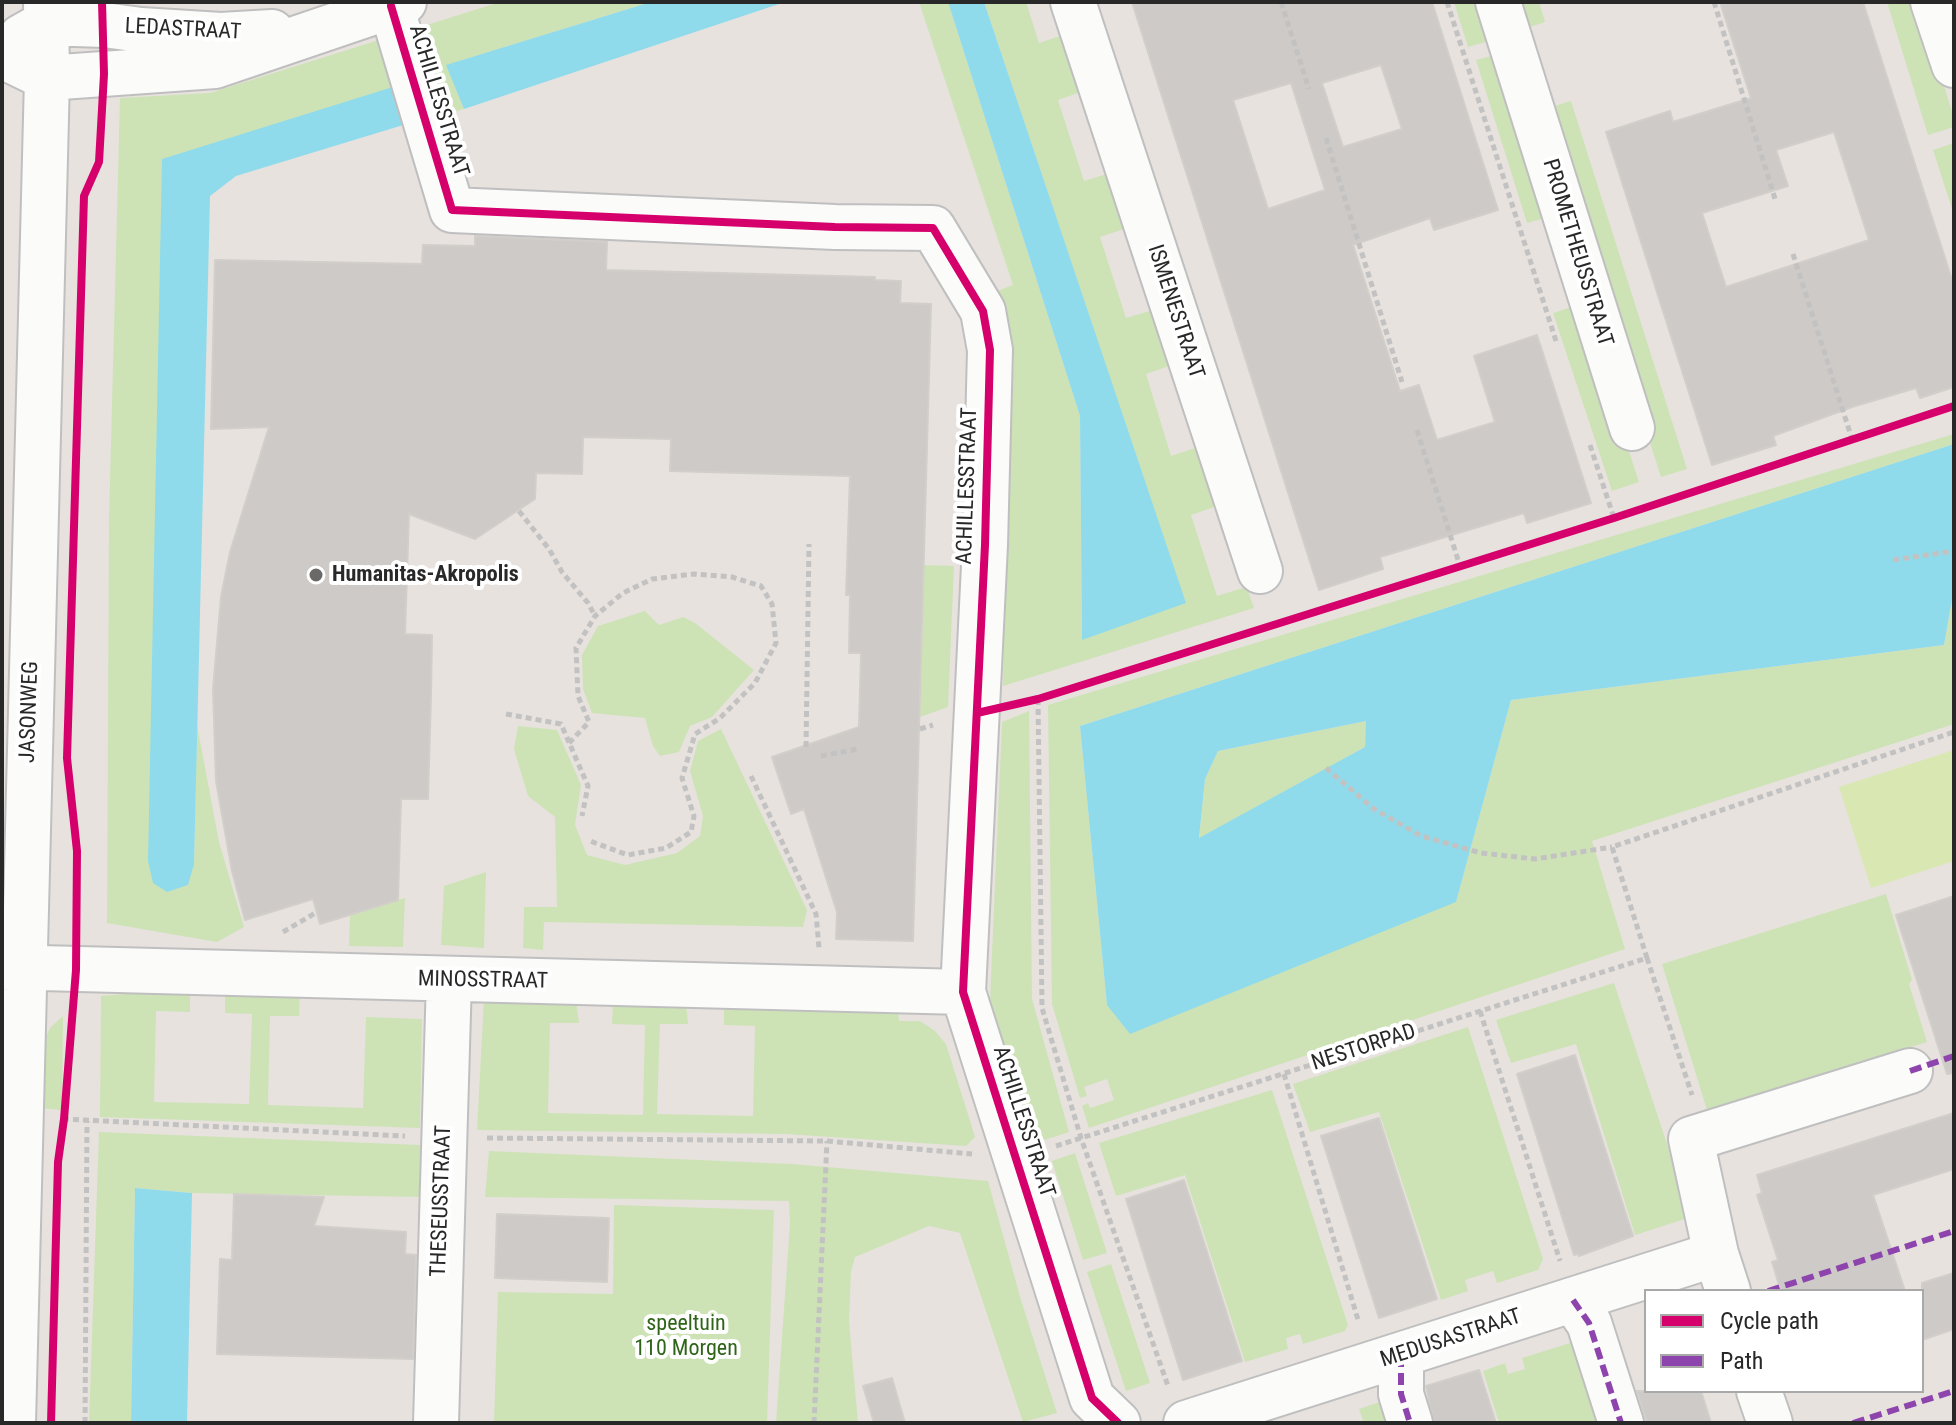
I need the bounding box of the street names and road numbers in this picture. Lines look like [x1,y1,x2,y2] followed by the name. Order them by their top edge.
[124,14,242,46] street label: LEDASTRAAT
[402,22,474,180] street label: ACHILLESSTRAAT
[1536,156,1618,350] street label: PROMETHEUSSTRAAT
[1141,242,1209,382] street label: ISMENESTRAAT
[952,407,984,565] street label: ACHILLESSTRAAT
[15,661,45,763] street label: JASONWEG
[418,967,548,995] street label: MINOSSTRAAT
[1309,1019,1419,1077] street label: NESTORPAD
[986,1043,1060,1201] street label: ACHILLESSTRAAT
[426,1125,458,1277] street label: THESEUSSTRAAT
[1377,1304,1525,1374] street label: MEDUSASTRAAT

